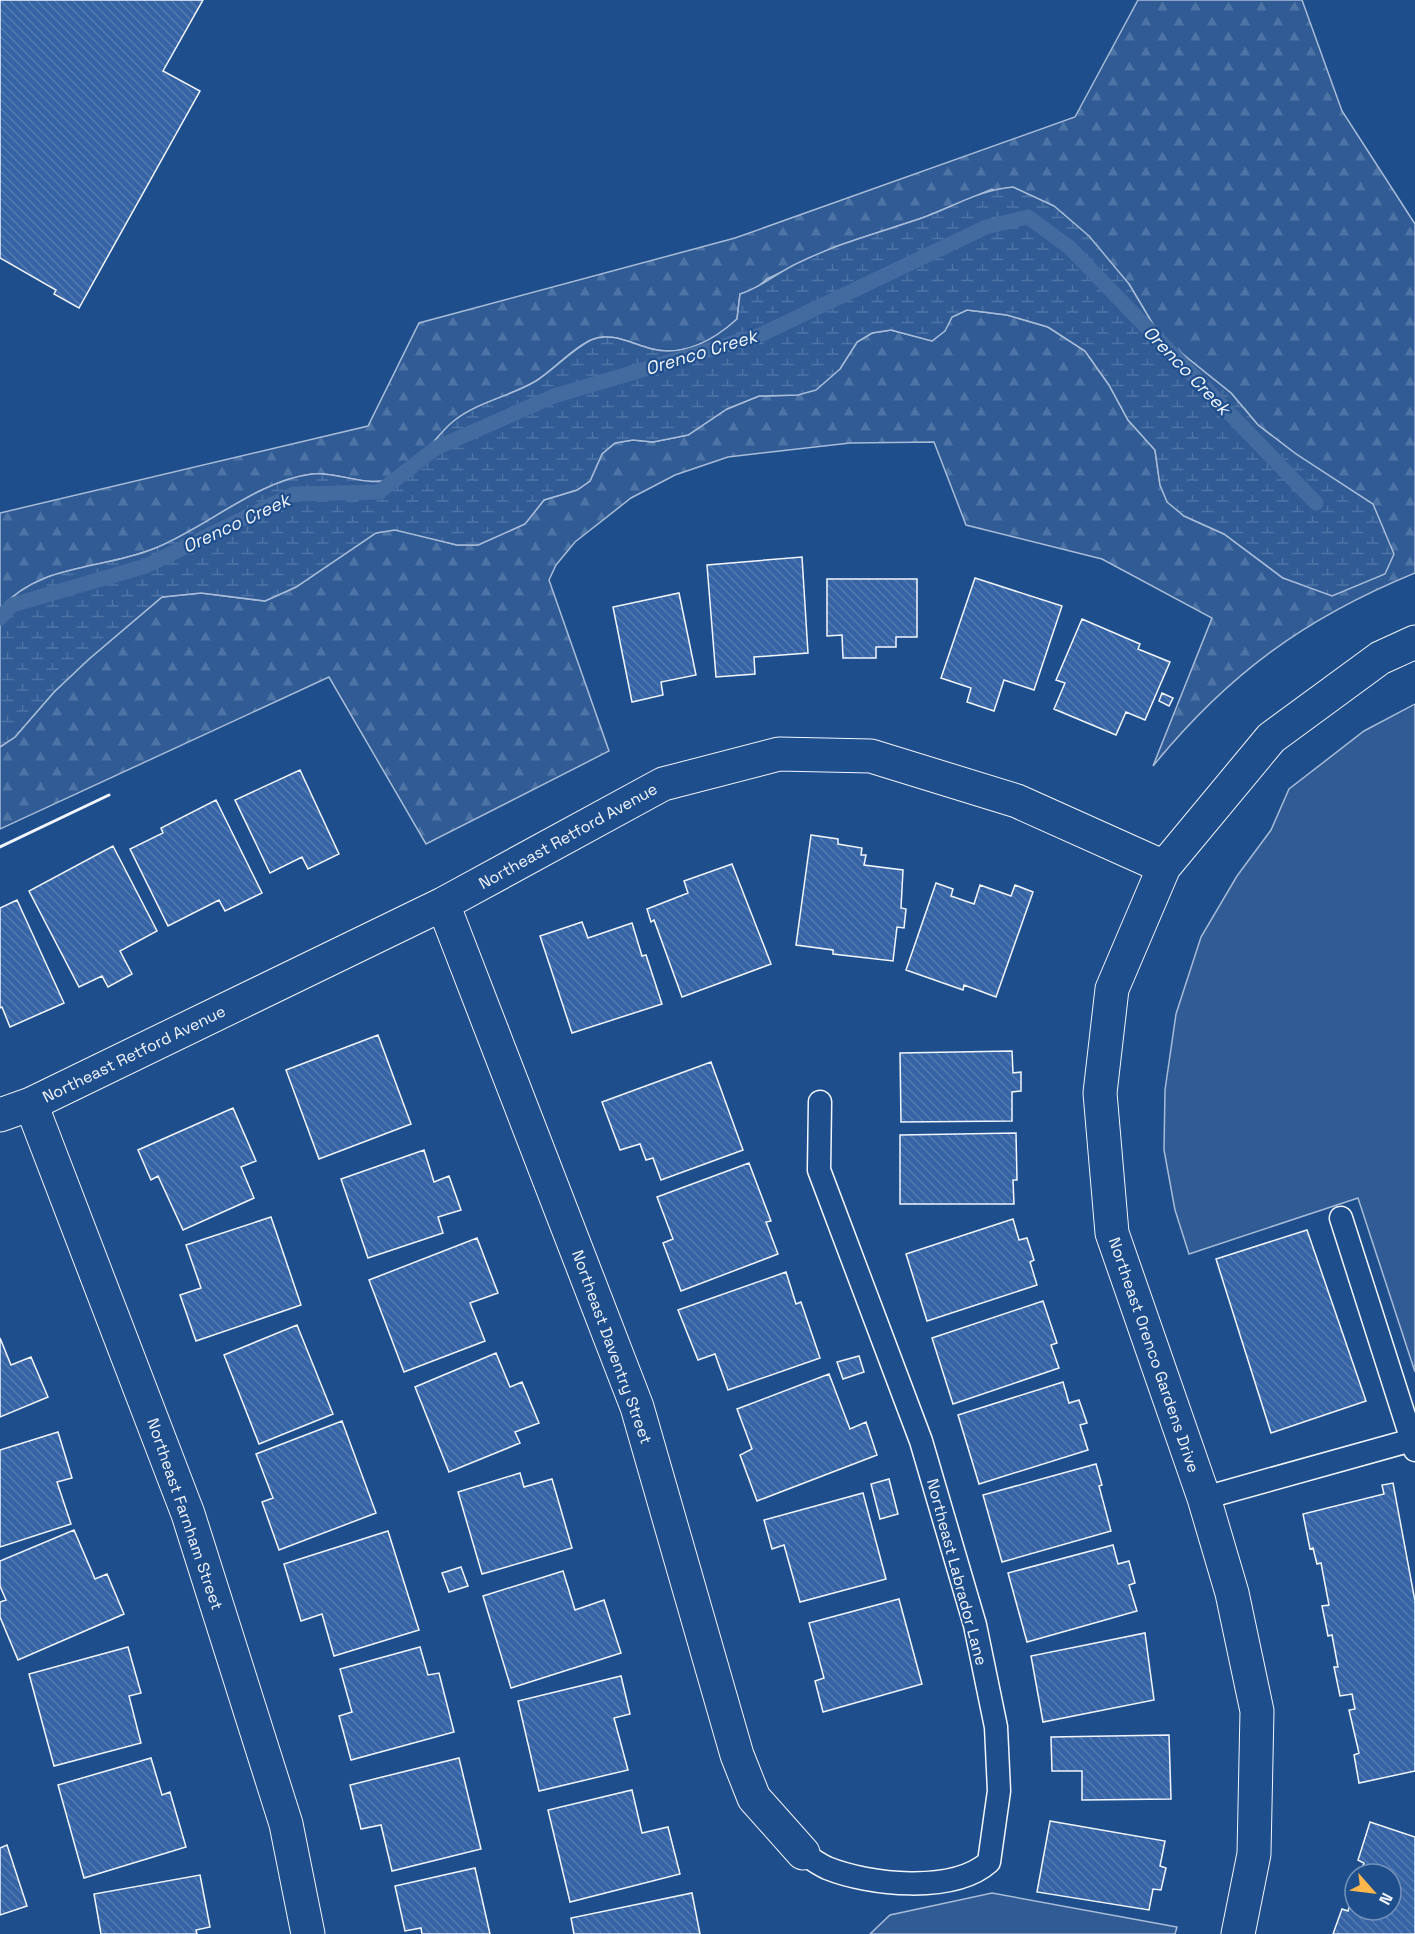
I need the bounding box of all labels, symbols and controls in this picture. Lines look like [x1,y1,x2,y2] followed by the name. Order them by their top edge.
[1139,320,1237,421] water label: Orenco Creek
[642,323,762,380] water label: Orenco Creek
[179,487,295,558] water label: Orenco Creek
[475,778,661,894] street label: Northeast Retford Avenue
[39,1000,229,1108] street label: Northeast Retford Avenue
[1104,1235,1204,1475] street label: Northeast Orenco Gardens Drive
[567,1247,657,1447] street label: Northeast Daventry Street
[142,1415,228,1613] street label: Northeast Farnham Street
[922,1476,992,1668] street label: Northeast Labrador Lane
[1343,1862,1403,1922] north arrow
[1374,1889,1398,1908] text: N

